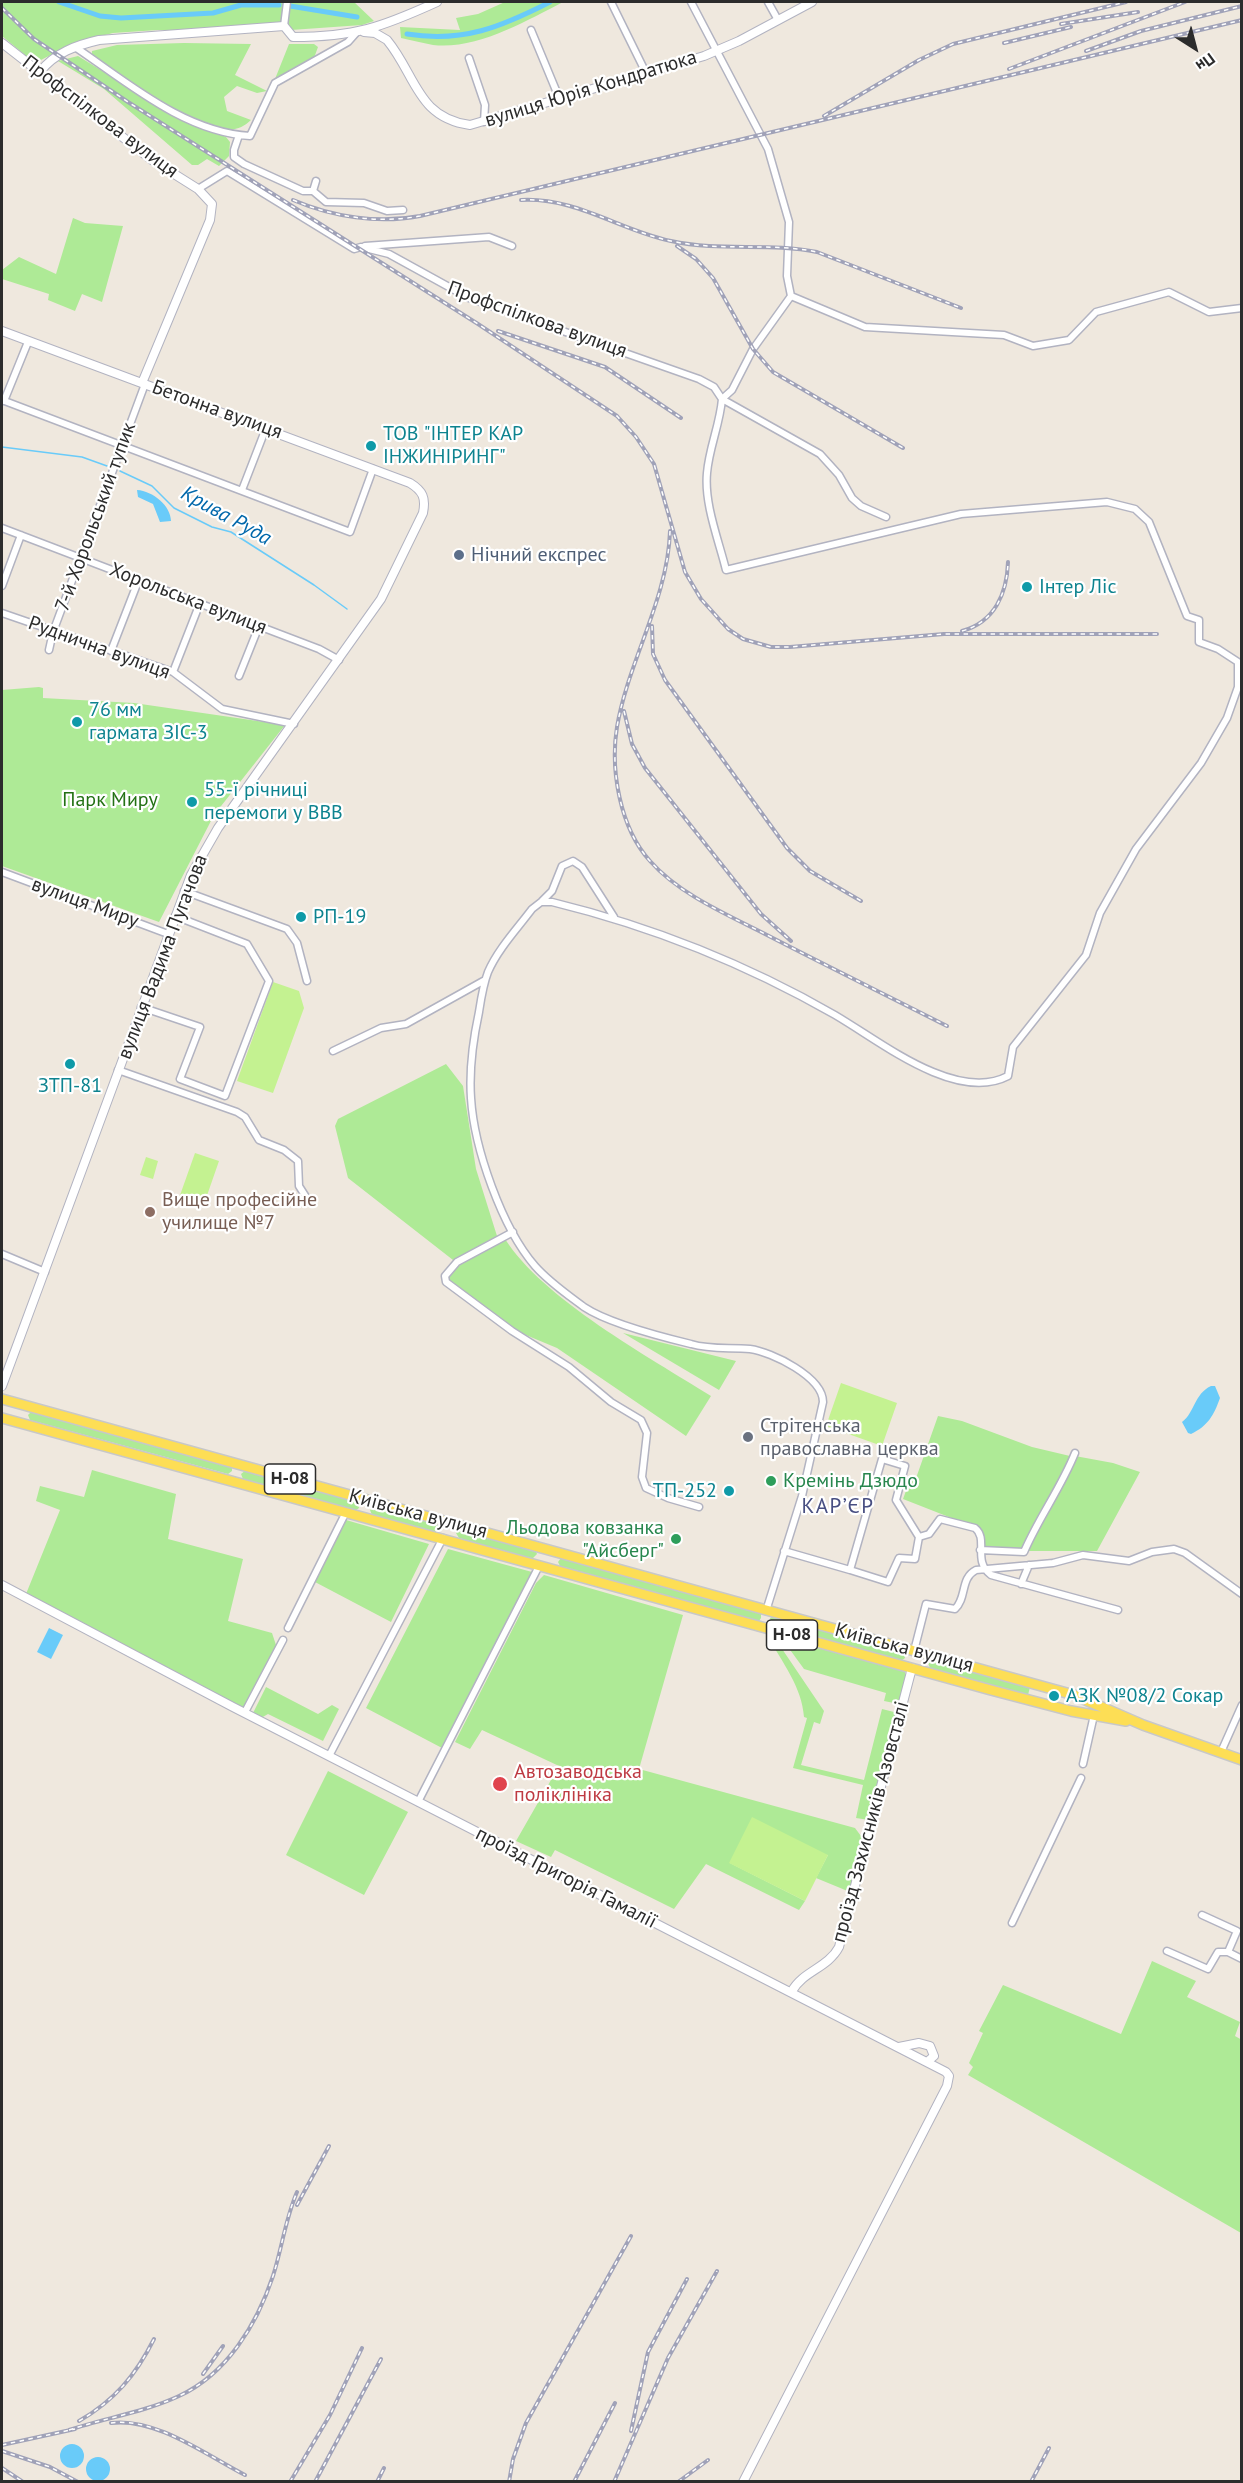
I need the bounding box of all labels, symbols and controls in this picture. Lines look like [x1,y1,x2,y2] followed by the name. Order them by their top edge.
[1165,18,1225,78] north arrow
[482,45,700,133] street label: вулиця Юрія Кондратюка
[1192,49,1219,76] text: Пн
[17,50,183,184] street label: Профспілкова вулиця
[444,276,630,364] street label: Профспілкова вулиця
[149,375,285,445] street label: Бетонна вулиця
[51,419,141,615] street label: 7-й Хорольський тупик
[383,422,523,469] place label: ТОВ "ІНТЕР КАР ІНЖИНІРИНГ"
[364,439,378,453] marker: ТОВ "ІНТЕР КАР ІНЖИНІРИНГ"
[176,481,276,551] water label: Крива Руда
[471,543,607,567] place label: Нічний експрес
[452,548,466,562] marker: Нічний експрес
[106,558,270,640] street label: Хорольська вулиця
[1039,575,1116,599] place label: Інтер Ліс
[1020,580,1034,594] marker: Інтер Ліс
[25,611,173,685] street label: Руднична вулиця
[89,698,208,745] place label: 76 мм гармата ЗІС-3
[70,715,84,729] marker: 76 мм гармата ЗІС-3
[204,778,343,825] place label: 55-ї річниці перемоги у ВВВ
[62,788,158,812] park label: Парк Миру
[185,795,199,809] marker: 55-ї річниці перемоги у ВВВ
[113,851,213,1063] street label: вулиця Вадима Пугачова
[28,872,142,934] street label: вулиця Миру
[313,905,366,929] place label: РП-19
[294,910,308,924] marker: РП-19
[63,1057,77,1071] marker: ЗТП-81
[38,1074,102,1098] place label: ЗТП-81
[162,1188,317,1235] place label: Вище професійне училище №7
[143,1205,157,1219] marker: Вище професійне училище №7
[760,1414,939,1461] place label: Стрітенська православна церква
[741,1430,755,1444] marker: Стрітенська православна церква
[264,1464,316,1494] road number: Н-08
[783,1469,918,1493] place label: Кремінь Дзюдо
[764,1474,778,1488] marker: Кремінь Дзюдо
[653,1479,717,1503] place label: ТП-252
[346,1484,490,1544] street label: Київська вулиця
[722,1484,736,1498] marker: ТП-252
[801,1494,875,1520] district label: КАР’ЄР
[506,1516,664,1563] place label: Льодова ковзанка "Айсберг"
[669,1532,683,1546] marker: Льодова ковзанка "Айсберг"
[832,1618,976,1678] street label: Київська вулиця
[766,1620,818,1650] road number: Н-08
[1066,1684,1223,1708] place label: АЗК №08/2 Сокар
[1047,1689,1061,1703] marker: АЗК №08/2 Сокар
[827,1699,915,1945] street label: проїзд Захисників Азовсталі
[514,1760,642,1807] place label: Автозаводська поліклініка
[491,1775,509,1793] marker: Автозаводська поліклініка
[471,1822,661,1934] street label: проїзд Григорія Гамалії

